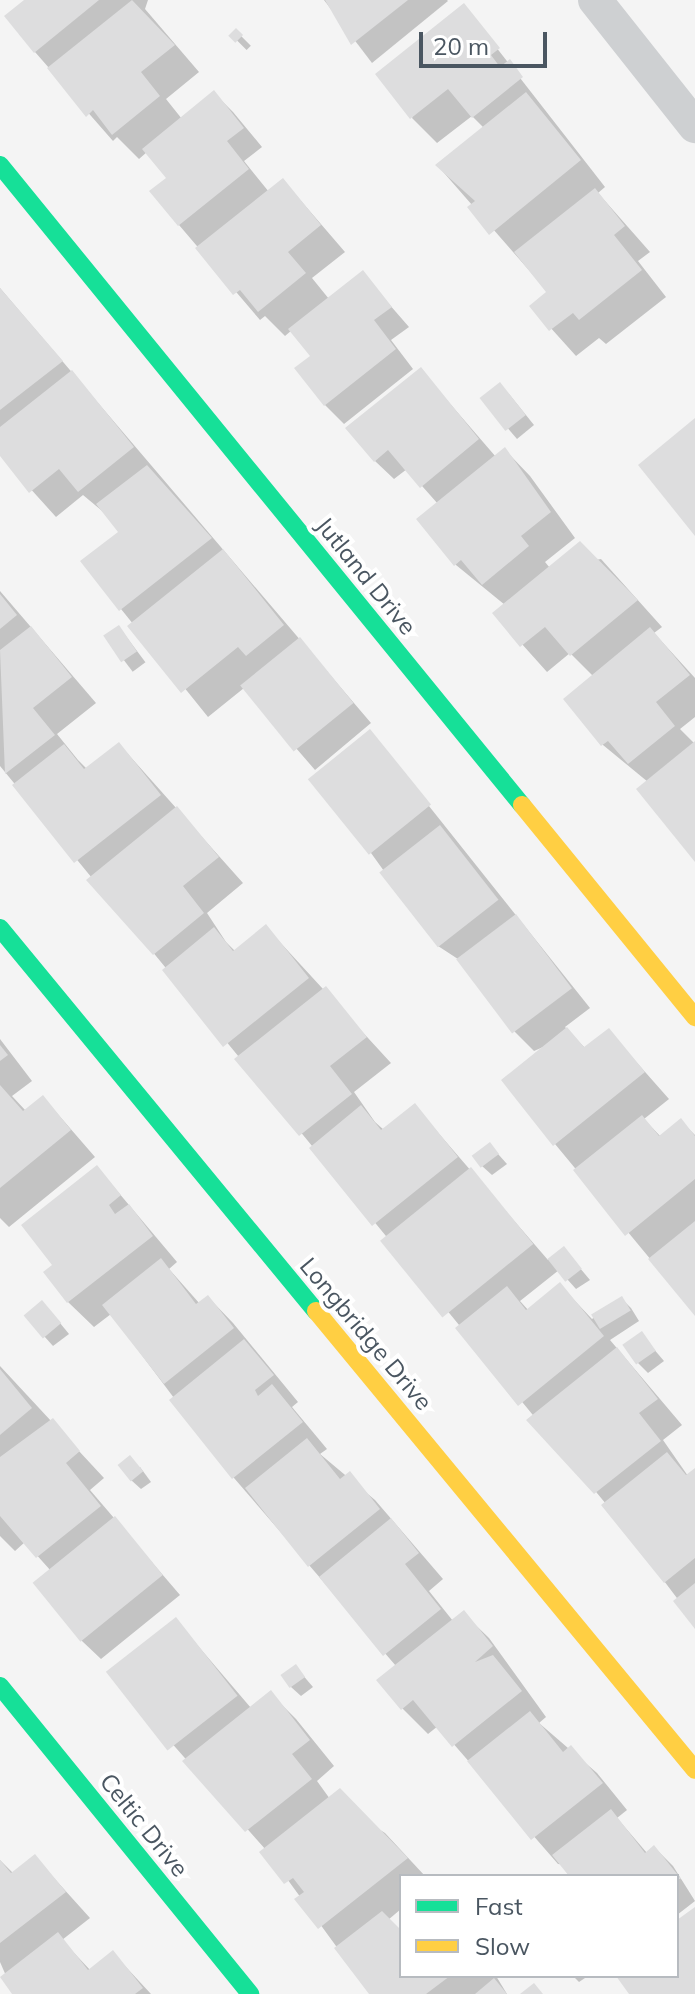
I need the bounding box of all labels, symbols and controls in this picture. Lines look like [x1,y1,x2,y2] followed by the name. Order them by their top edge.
[423,16,551,66] scale bar
[433,31,489,61] text: 20 m
[310,511,422,641] street label: Jutland Drive
[294,1252,438,1416] street label: Longbridge Drive
[94,1768,194,1882] street label: Celtic Drive
[399,1874,679,1978] legend
[475,1891,523,1921] text: Fast
[475,1931,530,1961] text: Slow

